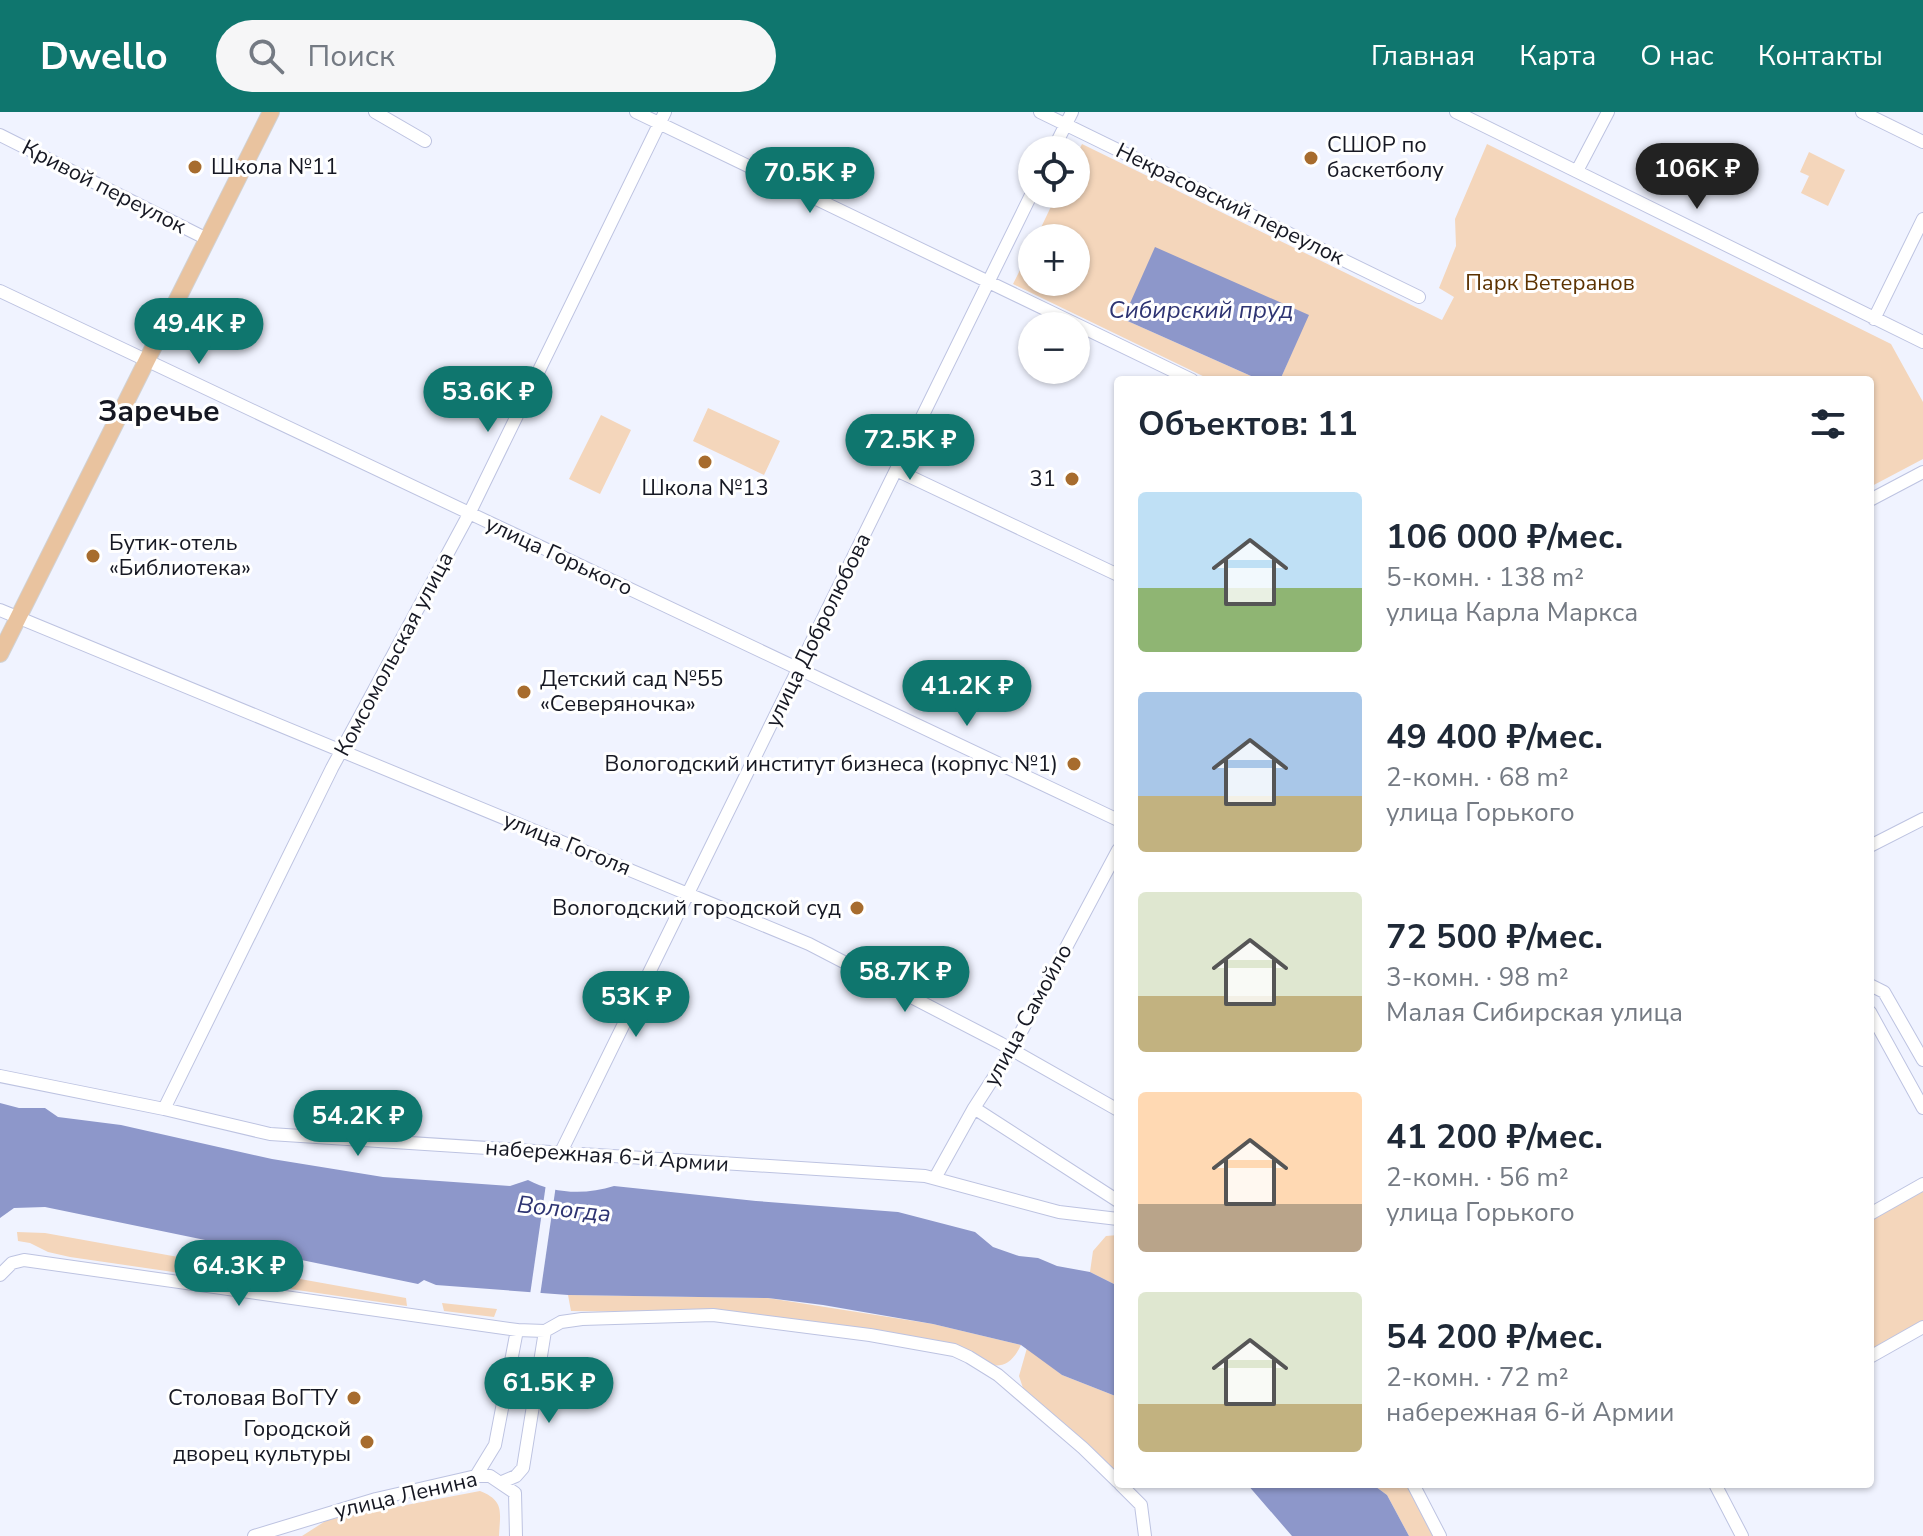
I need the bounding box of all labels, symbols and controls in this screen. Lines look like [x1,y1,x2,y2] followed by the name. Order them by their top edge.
[216,20,776,92] search box
[40,31,168,82] text: Dwello
[244,34,288,78] icon: search
[308,36,395,77] text: Поиск
[1371,37,1475,75] text: Главная
[1519,37,1596,75] text: Карта
[1640,37,1714,75] text: О нас
[1758,37,1883,75] text: Контакты
[1327,130,1444,185] place label: СШОР по баскетболу
[17,133,191,241] street label: Кривой переулок
[1018,136,1090,384] map controls
[1018,136,1090,208] button: locate
[1111,136,1350,273] street label: Некрасовский переулок
[1632,143,1762,211] pin: 106K ₽
[736,147,884,215] pin: 70.5K ₽
[1302,149,1320,167] marker: СШОР по баскетболу
[1654,151,1740,186] text: 106K ₽
[211,152,338,182] place label: Школа №11
[763,155,857,190] text: 70.5K ₽
[186,158,204,176] marker: Школа №11
[1018,224,1090,296] button: +
[1465,268,1635,298] park label: Парк Ветеранов
[1109,294,1293,326] water label: Сибирский пруд
[125,298,273,366] pin: 49.4K ₽
[152,306,246,341] text: 49.4K ₽
[1018,312,1090,384] button: −
[414,366,562,434] pin: 53.6K ₽
[441,374,535,409] text: 53.6K ₽
[98,391,220,432] district label: Заречье
[1138,401,1358,447] text: Объектов: 11
[1806,402,1850,446] icon: filters
[836,414,984,482] pin: 72.5K ₽
[863,422,957,457] text: 72.5K ₽
[696,453,714,471] marker: Школа №13
[1030,464,1056,494] place label: 31
[1063,470,1081,488] marker: 31
[641,473,769,503] place label: Школа №13
[480,509,638,603] street label: улица Горького
[1386,514,1623,560] text: 106 000 ₽/мес.
[1202,524,1298,620] icon: home
[109,528,251,583] place label: Бутик-отель «Библиотека»
[758,528,878,732] street label: улица Добролюбова
[327,546,461,762] street label: Комсомольская улица
[84,547,102,565] marker: Бутик-отель «Библиотека»
[1386,560,1584,595] text: 5-комн. · 138 m²
[1386,595,1638,630] text: улица Карла Маркса
[893,660,1041,728] pin: 41.2K ₽
[540,664,723,719] place label: Детский сад №55 «Северяночка»
[920,668,1014,703] text: 41.2K ₽
[515,683,533,701] marker: Детский сад №55 «Северяночка»
[1386,714,1603,760] text: 49 400 ₽/мес.
[1202,724,1298,820] icon: home
[605,749,1058,779] place label: Вологодский институт бизнеса (корпус №1)
[1065,755,1083,773] marker: Вологодский институт бизнеса (корпус №1)
[1386,760,1569,795] text: 2-комн. · 68 m²
[1386,795,1575,830] text: улица Горького
[499,805,635,883] street label: улица Гоголя
[552,893,841,923] place label: Вологодский городской суд
[848,899,866,917] marker: Вологодский городской суд
[1386,914,1603,960] text: 72 500 ₽/мес.
[1202,924,1298,1020] icon: home
[976,938,1080,1092] street label: улица Самойло
[831,946,979,1014] pin: 58.7K ₽
[858,954,952,989] text: 58.7K ₽
[1386,960,1569,995] text: 3-комн. · 98 m²
[580,971,692,1039] pin: 53K ₽
[600,979,672,1014] text: 53K ₽
[1386,995,1683,1030] text: Малая Сибирская улица
[284,1090,432,1158] pin: 54.2K ₽
[311,1098,405,1133] text: 54.2K ₽
[1386,1114,1603,1160] text: 41 200 ₽/мес.
[1202,1124,1298,1220] icon: home
[484,1133,730,1179] street label: набережная 6-й Армии
[1386,1160,1569,1195] text: 2-комн. · 56 m²
[515,1188,613,1230] water label: Вологда
[1386,1195,1575,1230] text: улица Горького
[165,1240,313,1308] pin: 64.3K ₽
[192,1248,286,1283] text: 64.3K ₽
[1386,1314,1603,1360] text: 54 200 ₽/мес.
[1202,1324,1298,1420] icon: home
[475,1357,623,1425] pin: 61.5K ₽
[1386,1360,1569,1395] text: 2-комн. · 72 m²
[502,1365,596,1400] text: 61.5K ₽
[168,1383,339,1413] place label: Столовая ВоГТУ
[345,1389,363,1407] marker: Столовая ВоГТУ
[1386,1395,1674,1430] text: набережная 6-й Армии
[173,1414,351,1469] place label: Городской дворец культуры
[358,1433,376,1451] marker: Городской дворец культуры
[332,1464,480,1526] street label: улица Ленина

